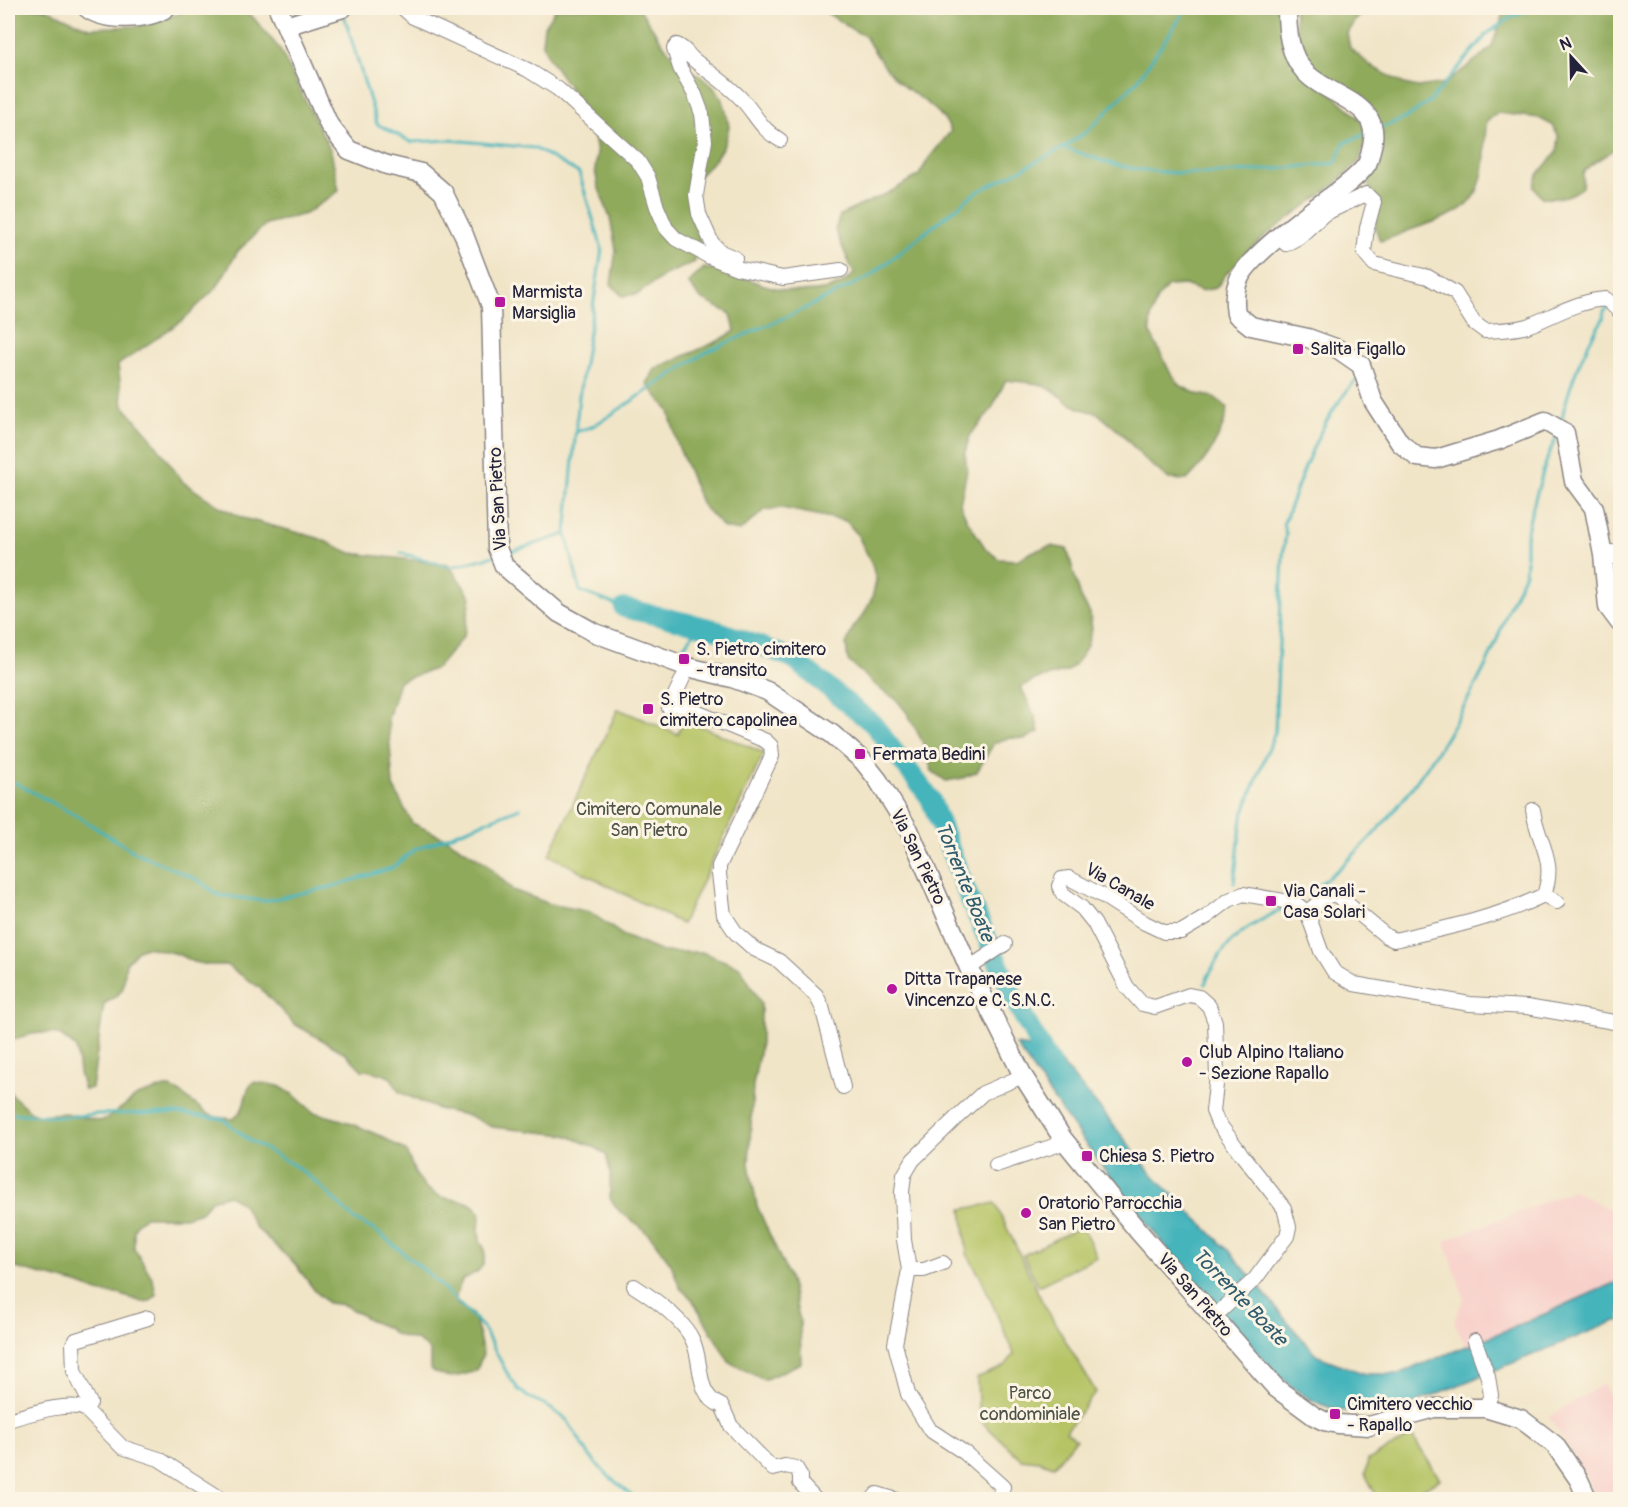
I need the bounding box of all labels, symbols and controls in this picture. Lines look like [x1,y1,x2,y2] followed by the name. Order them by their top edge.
[1541,27,1601,87] north arrow
[1557,33,1575,55] text: N
[512,281,583,325] place label: Marmista Marsiglia
[493,295,507,309] marker: Marmista Marsiglia
[1310,338,1406,361] place label: Salita Figallo
[1291,342,1305,356] marker: Salita Figallo
[484,446,512,551] street label: Via San Pietro
[696,638,827,682] place label: S. Pietro cimitero - transito
[677,652,691,666] marker: S. Pietro cimitero - transito
[660,688,797,732] place label: S. Pietro cimitero capolinea
[641,702,655,716] marker: S. Pietro cimitero capolinea
[872,743,985,766] place label: Fermata Bedini
[853,747,867,761] marker: Fermata Bedini
[576,798,722,842] park label: Cimitero Comunale San Pietro
[885,805,951,909] street label: Via San Pietro
[930,819,1001,947] water label: Torrente Boate
[1081,858,1159,916] street label: Via Canale
[1283,880,1366,924] place label: Via Canali - Casa Solari
[1264,894,1278,908] marker: Via Canali - Casa Solari
[904,968,1055,1012] place label: Ditta Trapanese Vincenzo e C. S.N.C.
[885,982,899,996] marker: Ditta Trapanese Vincenzo e C. S.N.C.
[1199,1041,1344,1085] place label: Club Alpino Italiano - Sezione Rapallo
[1180,1055,1194,1069] marker: Club Alpino Italiano - Sezione Rapallo
[1099,1145,1215,1168] place label: Chiesa S. Pietro
[1080,1149,1094,1163] marker: Chiesa S. Pietro
[1038,1192,1182,1236] place label: Oratorio Parrocchia San Pietro
[1019,1206,1033,1220] marker: Oratorio Parrocchia San Pietro
[1187,1243,1294,1353] water label: Torrente Boate
[1152,1248,1238,1342] street label: Via San Pietro
[980,1382,1080,1426] park label: Parco condominiale
[1347,1393,1473,1437] place label: Cimitero vecchio - Rapallo
[1328,1407,1342,1421] marker: Cimitero vecchio - Rapallo

